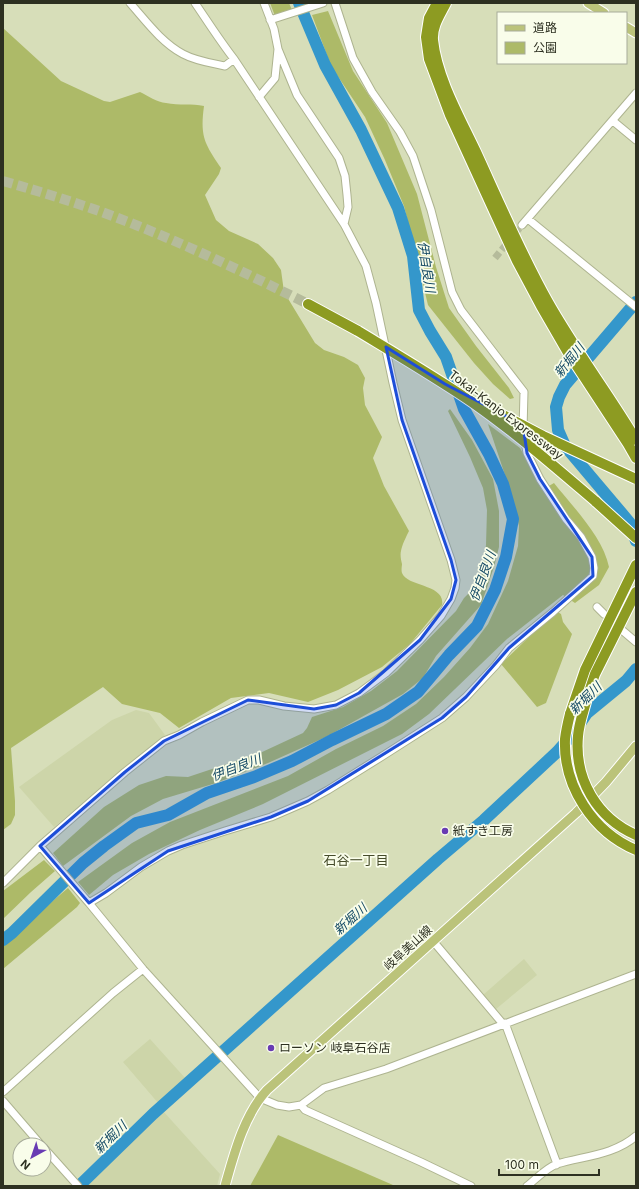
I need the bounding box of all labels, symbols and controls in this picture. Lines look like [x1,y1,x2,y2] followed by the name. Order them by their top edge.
[497,12,627,64] legend
[533,20,557,35] text: 道路
[533,40,557,55] text: 公園
[415,240,439,296] water label: 伊自良川
[551,338,589,380] water label: 新堀川
[446,367,567,463] street label: Tokai-Kanjo Expressway
[466,547,499,603] water label: 伊自良川
[566,677,606,717] water label: 新堀川
[209,749,265,784] water label: 伊自良川
[453,823,513,838] place label: 紙すき工房
[440,826,450,836] marker: 紙すき工房
[323,852,389,868] district label: 石谷一丁目
[330,899,371,938] water label: 新堀川
[380,922,435,973] street label: 岐阜美山線
[279,1040,390,1055] place label: ローソン 岐阜石谷店
[266,1043,276,1053] marker: ローソン 岐阜石谷店
[90,1116,131,1156] water label: 新堀川
[12,1137,52,1177] north arrow
[499,1151,599,1177] scale bar
[18,1157,33,1173] text: N
[505,1157,539,1172] text: 100 m

